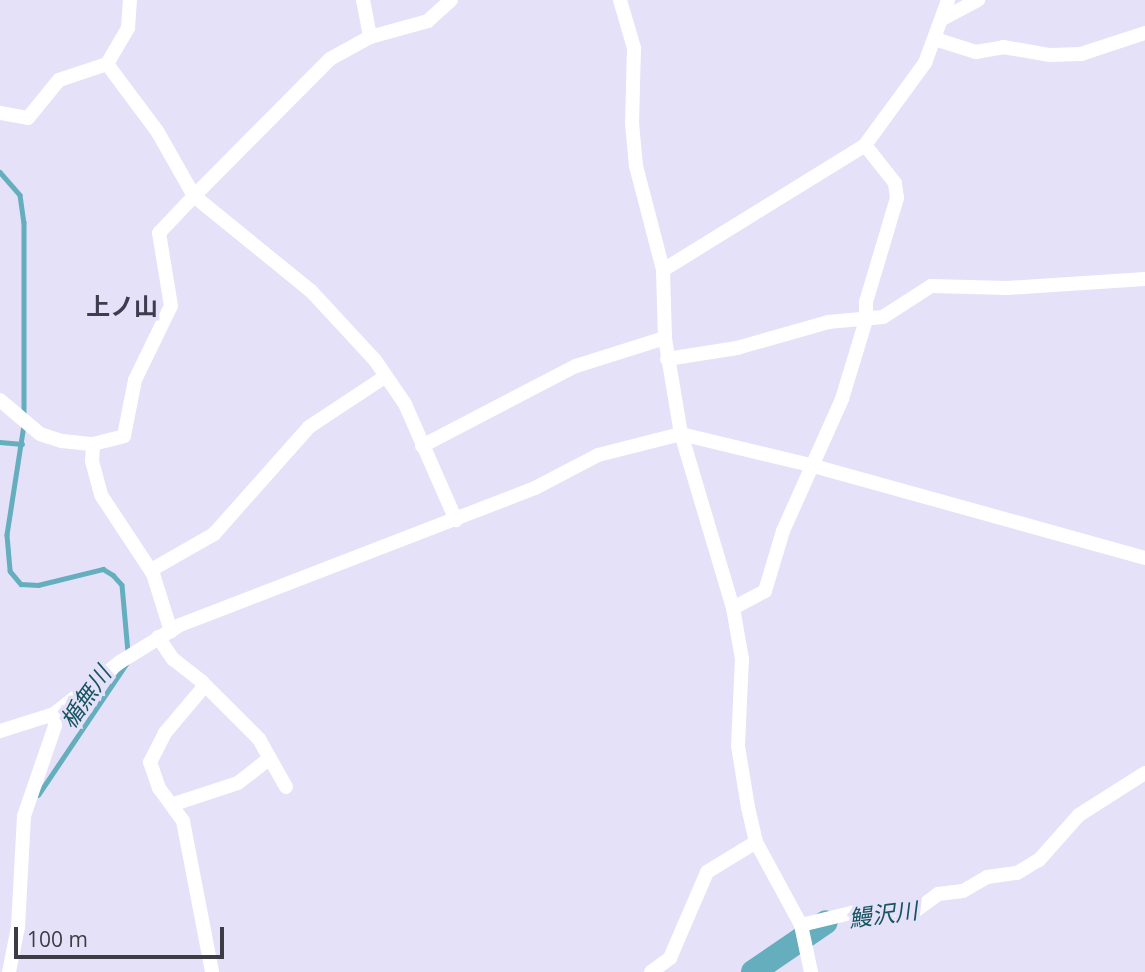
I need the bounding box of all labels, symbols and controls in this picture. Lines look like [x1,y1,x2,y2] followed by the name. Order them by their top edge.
[86,292,158,320] district label: 上ノ山
[54,661,116,733] water label: 楯無川
[847,896,919,932] water label: 鰻沢川
[18,912,228,956] scale bar
[27,925,88,953] text: 100 m

